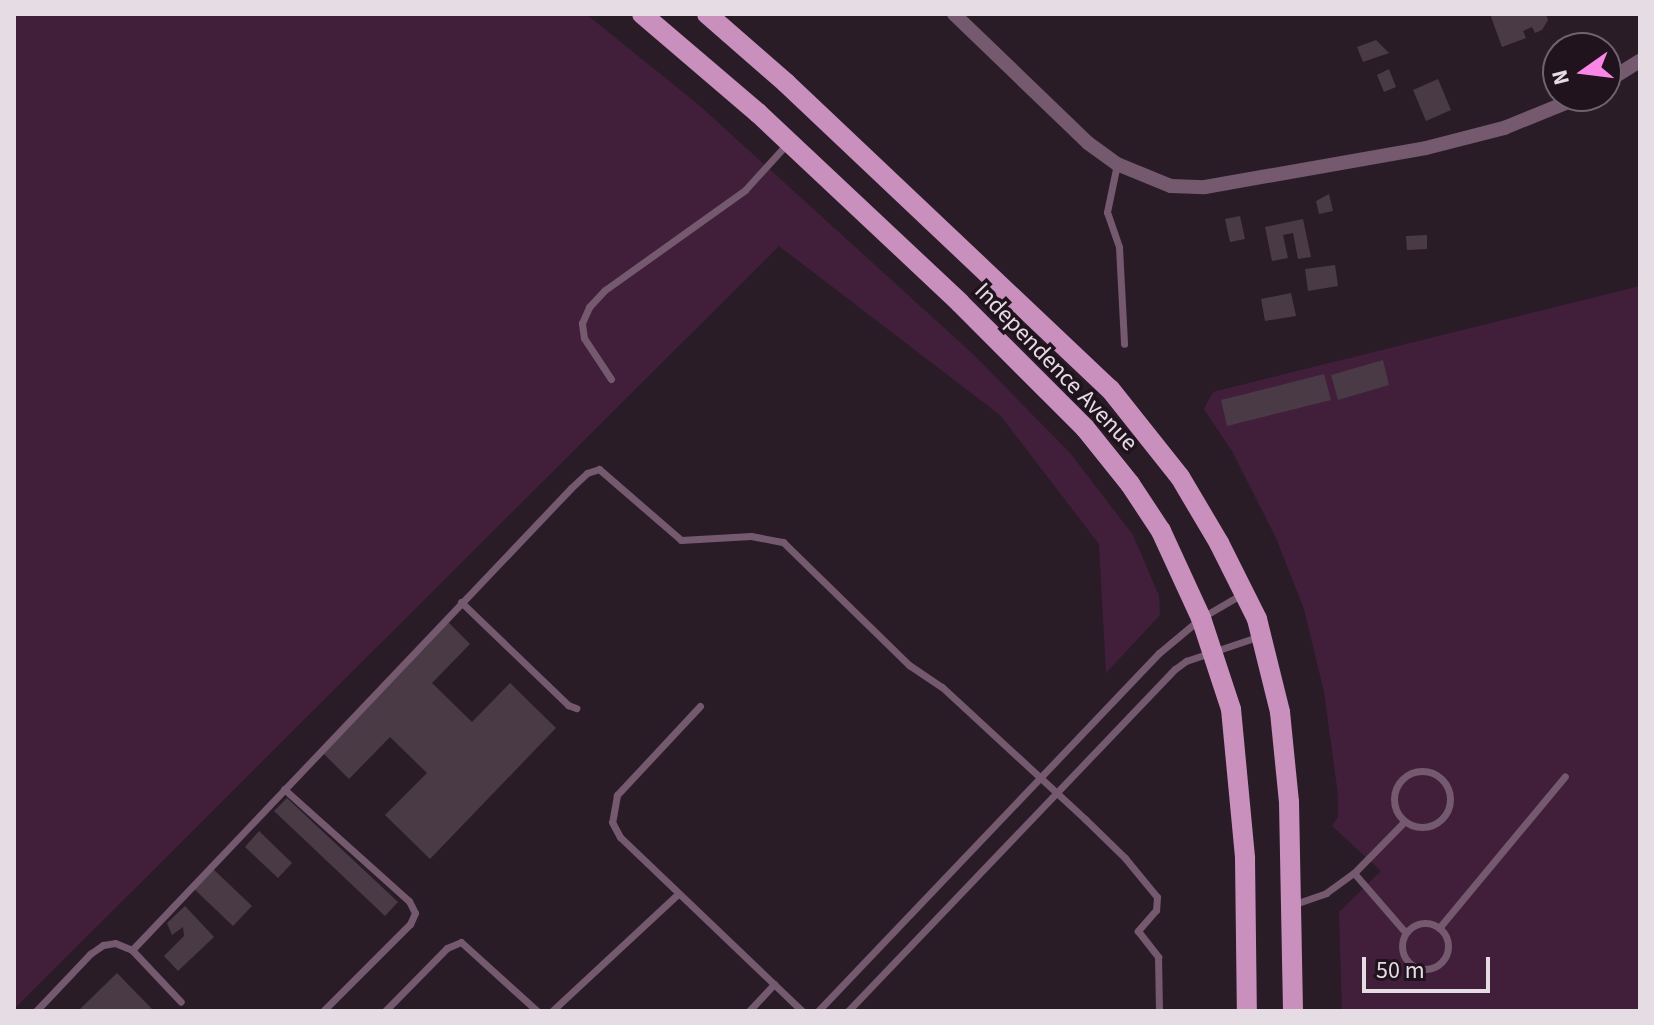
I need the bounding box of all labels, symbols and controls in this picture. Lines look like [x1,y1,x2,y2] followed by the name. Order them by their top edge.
[1542,32,1622,112] north arrow
[1543,66,1578,88] text: N
[968,277,1144,457] street label: Independence Avenue
[1366,941,1494,991] scale bar
[1376,953,1425,988] text: 50 m

